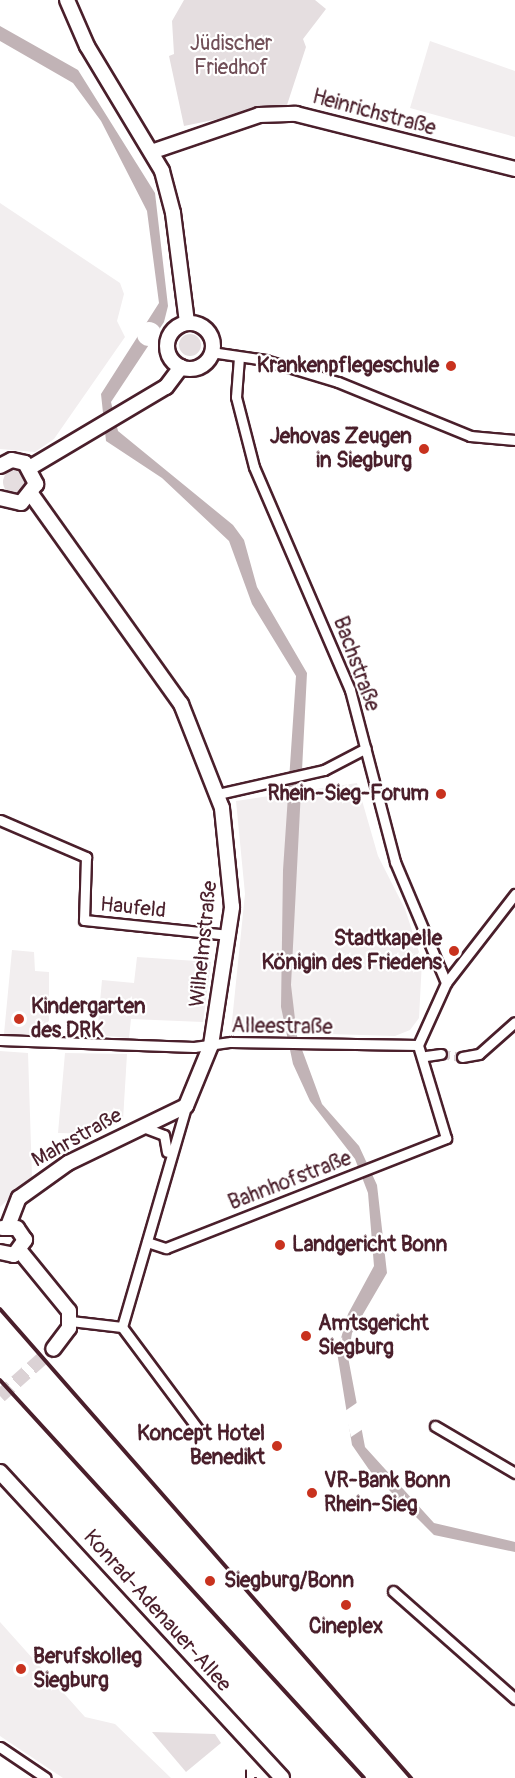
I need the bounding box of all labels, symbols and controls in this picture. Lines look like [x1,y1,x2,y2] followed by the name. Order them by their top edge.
[190,31,272,81] park label: Jüdischer Friedhof
[309,84,439,142] street label: Heinrichstraße
[257,353,439,379] place label: Krankenpflegeschule
[444,359,458,373] marker: Krankenpflegeschule
[270,424,412,474] place label: Jehovas Zeugen in Siegburg
[417,442,431,456] marker: Jehovas Zeugen in Siegburg
[327,613,385,715] street label: Bachstraße
[267,781,429,807] place label: Rhein-Sieg-Forum
[434,787,448,801] marker: Rhein-Sieg-Forum
[185,879,223,1009] street label: Wilhelmstraße
[99,892,167,924] street label: Haufeld
[261,926,442,976] place label: Stadtkapelle Königin des Friedens
[447,944,461,958] marker: Stadtkapelle Königin des Friedens
[31,994,146,1044] place label: Kindergarten des DRK
[12,1012,26,1026] marker: Kindergarten des DRK
[231,1014,333,1040] street label: Alleestraße
[28,1103,126,1173] street label: Mahrstraße
[225,1146,355,1216] street label: Bahnhofstraße
[292,1232,447,1258] place label: Landgericht Bonn
[273,1238,287,1252] marker: Landgericht Bonn
[318,1311,429,1361] place label: Amtsgericht Siegburg
[299,1329,313,1343] marker: Amtsgericht Siegburg
[137,1421,265,1471] place label: Koncept Hotel Benedikt
[270,1439,284,1453] marker: Koncept Hotel Benedikt
[324,1468,451,1518] place label: VR-Bank Bonn Rhein-Sieg
[305,1486,319,1500] marker: VR-Bank Bonn Rhein-Sieg
[78,1525,236,1697] street label: Konrad-Adenauer-Allee
[224,1568,354,1594] place label: Siegburg/Bonn
[201,1572,219,1590] marker: Siegburg/Bonn
[339,1598,353,1612] marker: Cineplex
[309,1614,383,1640] place label: Cineplex
[33,1644,142,1694] place label: Berufskolleg Siegburg
[14,1662,28,1676] marker: Berufskolleg Siegburg

